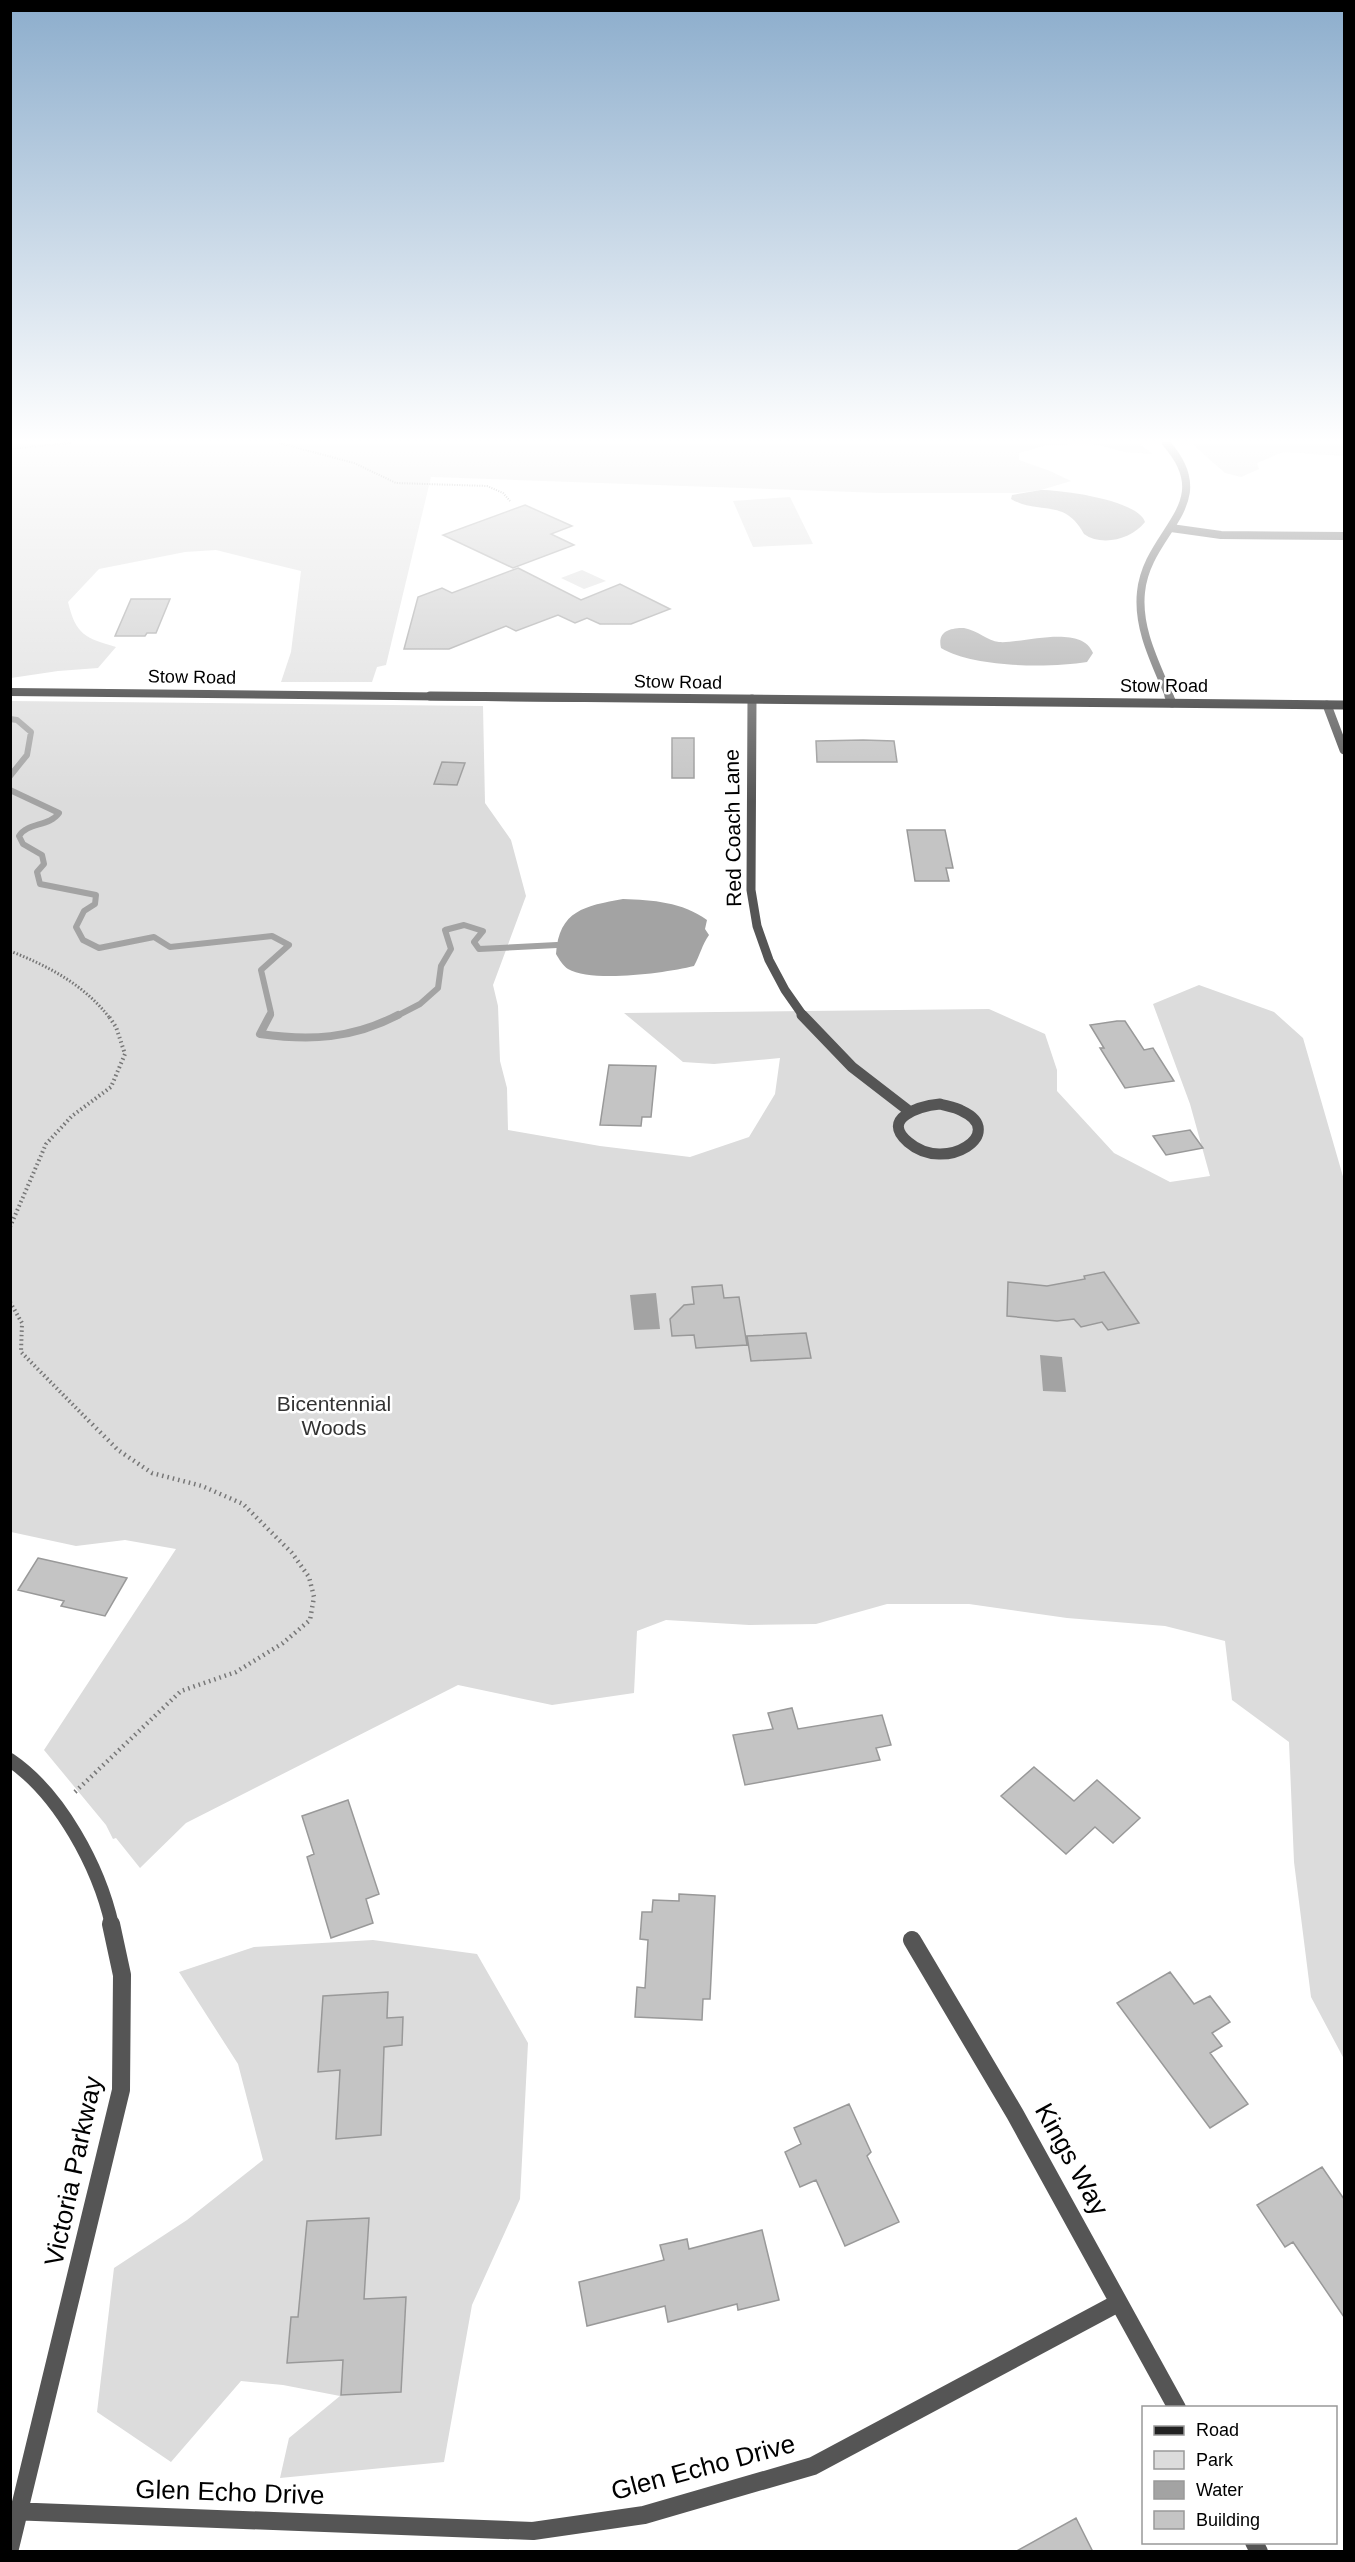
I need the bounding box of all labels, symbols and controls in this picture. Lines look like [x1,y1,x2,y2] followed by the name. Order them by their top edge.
[148,666,236,688] street label: Stow Road
[634,671,722,693] street label: Stow Road
[1120,676,1208,696] street label: Stow Road
[720,749,745,907] street label: Red Coach Lane
[277,1392,391,1439] park label: Bicentennial Woods
[38,2073,108,2269] street label: Victoria Parkway
[1029,2098,1115,2220] street label: Kings Way
[1142,2406,1337,2544] legend
[1196,2420,1239,2440] text: Road
[608,2428,798,2506] street label: Glen Echo Drive
[1196,2450,1234,2470] text: Park
[135,2474,325,2510] street label: Glen Echo Drive
[1196,2480,1243,2500] text: Water
[1196,2510,1260,2530] text: Building

